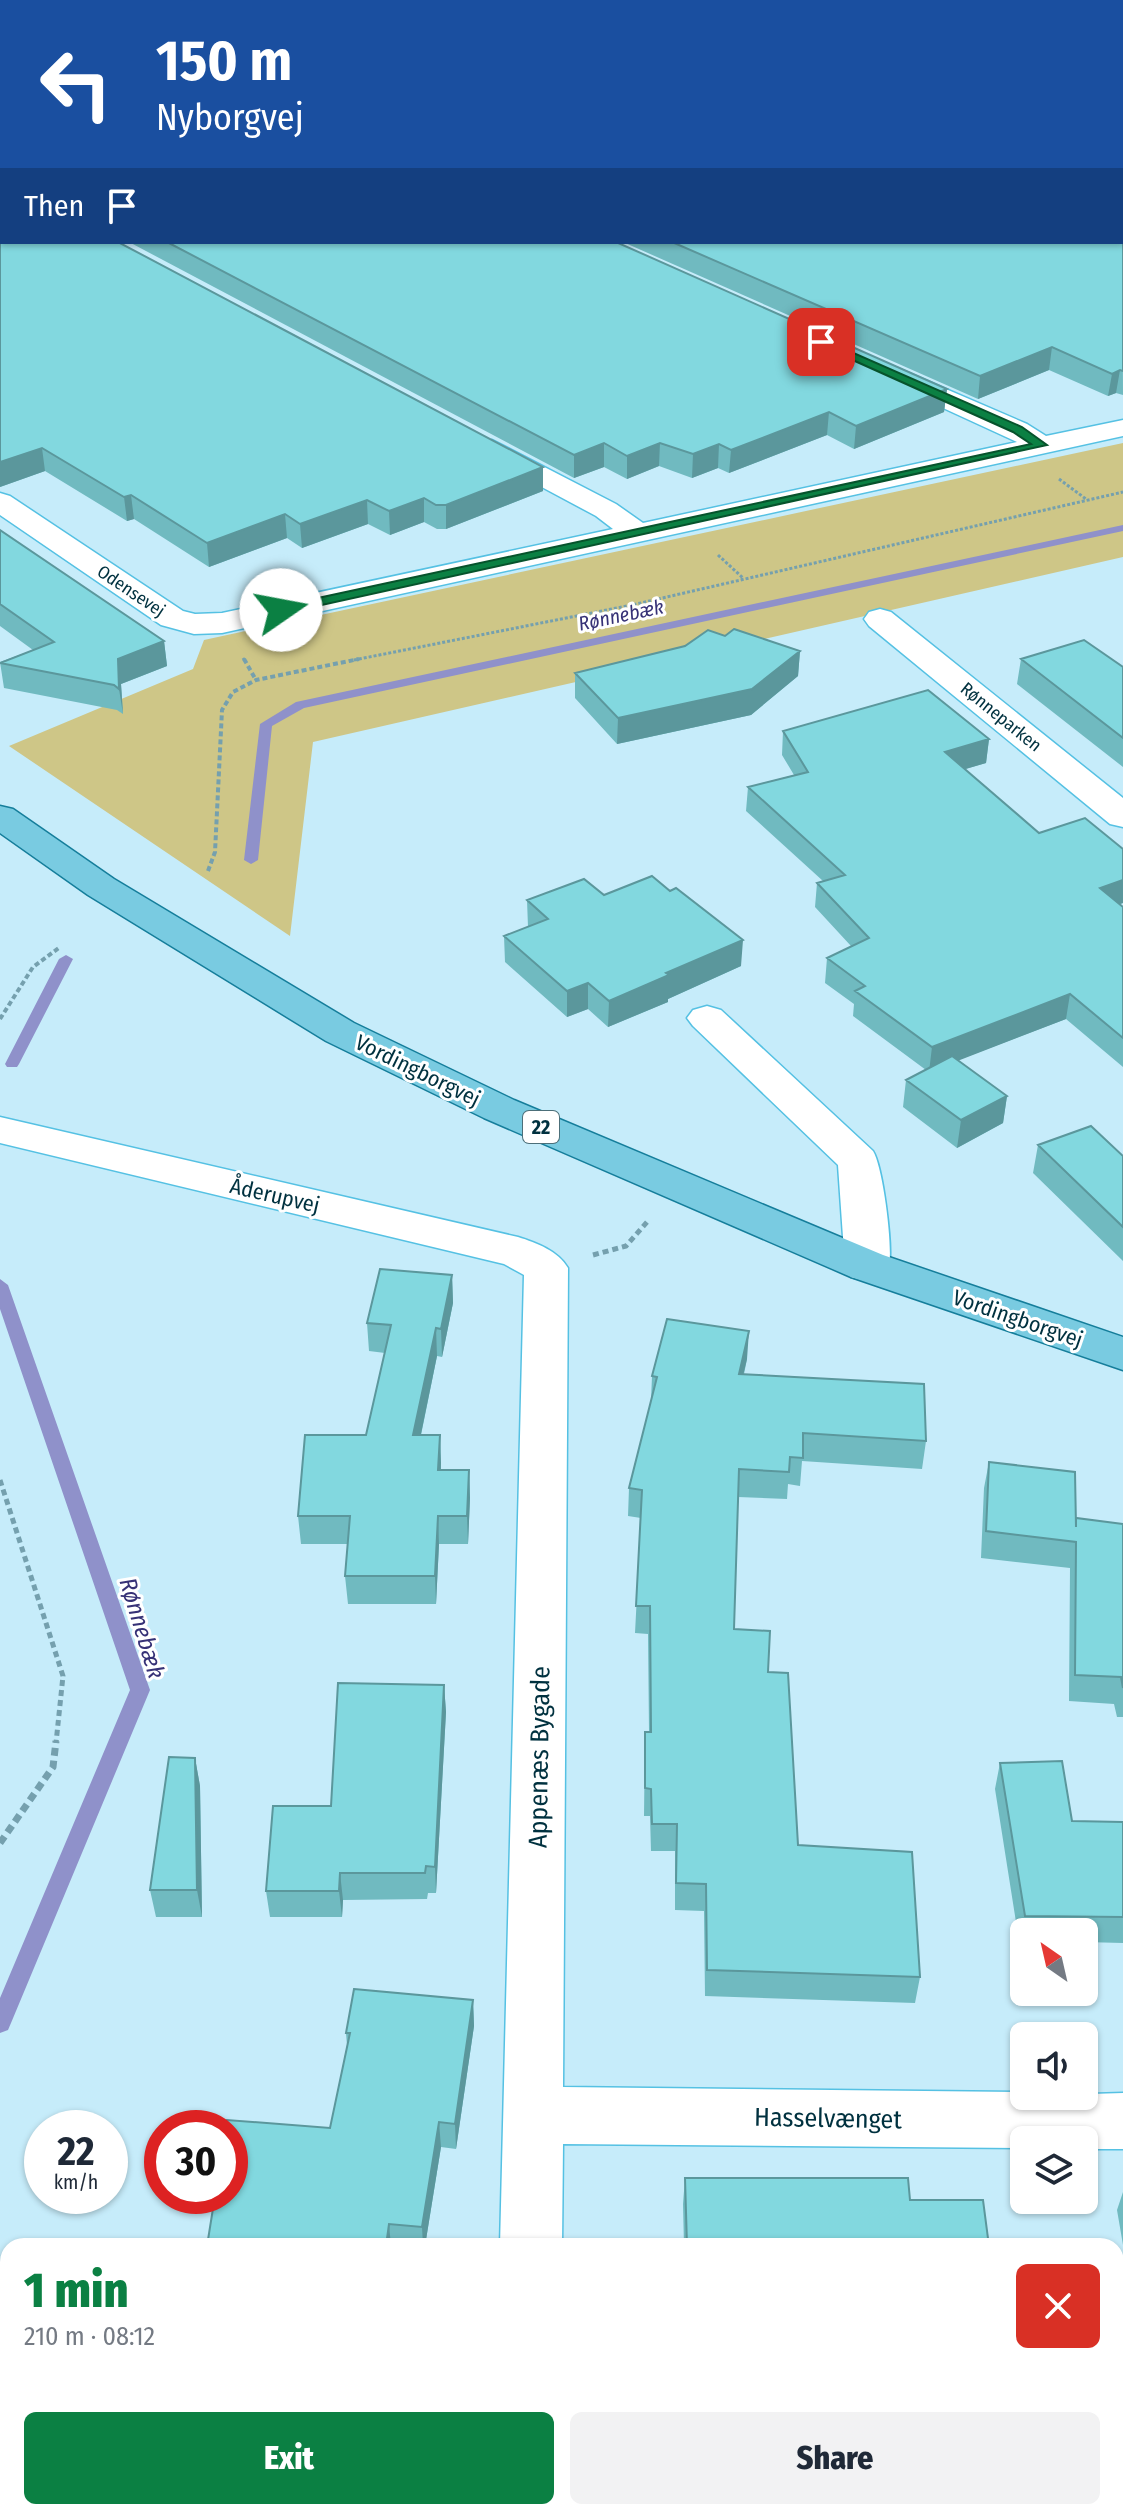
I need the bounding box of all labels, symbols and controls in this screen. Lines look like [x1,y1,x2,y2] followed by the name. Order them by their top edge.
[156,28,292,95] text: 150 m
[24,32,128,136] icon: left
[156,96,304,140] text: Nyborgvej
[100,184,144,228] icon: arrive
[24,188,84,224] text: Then
[787,308,855,376] pin
[799,320,843,364] icon: arrive
[93,560,169,622] street label: Odensevej
[239,568,323,652] position arrow
[576,594,666,636] water label: Rønnebæk
[956,678,1046,756] street label: Rønneparken
[351,1029,485,1112] street label: Vordingborgvej
[523,1111,559,1143] road number: 22
[227,1172,322,1219] street label: Åderupvej
[949,1284,1086,1353] street label: Vordingborgvej
[113,1574,171,1682] water label: Rønnebæk
[522,1666,557,1848] street label: Appenæs Bygade
[1010,1918,1098,2006] north arrow
[1010,1918,1098,2214] map controls
[1010,2022,1098,2110] button: sound
[754,2102,903,2135] street label: Hasselvænget
[144,2110,248,2214] speed limit sign: 30
[1010,2126,1098,2214] button: layers
[57,2128,95,2176] text: 22
[54,2170,98,2194] text: km/h
[24,2262,128,2320] text: 1 min
[1016,2264,1100,2348] button: close
[24,2321,155,2352] text: 210 m · 08:12
[24,2412,554,2504] button: Exit
[570,2412,1100,2504] button: Share

